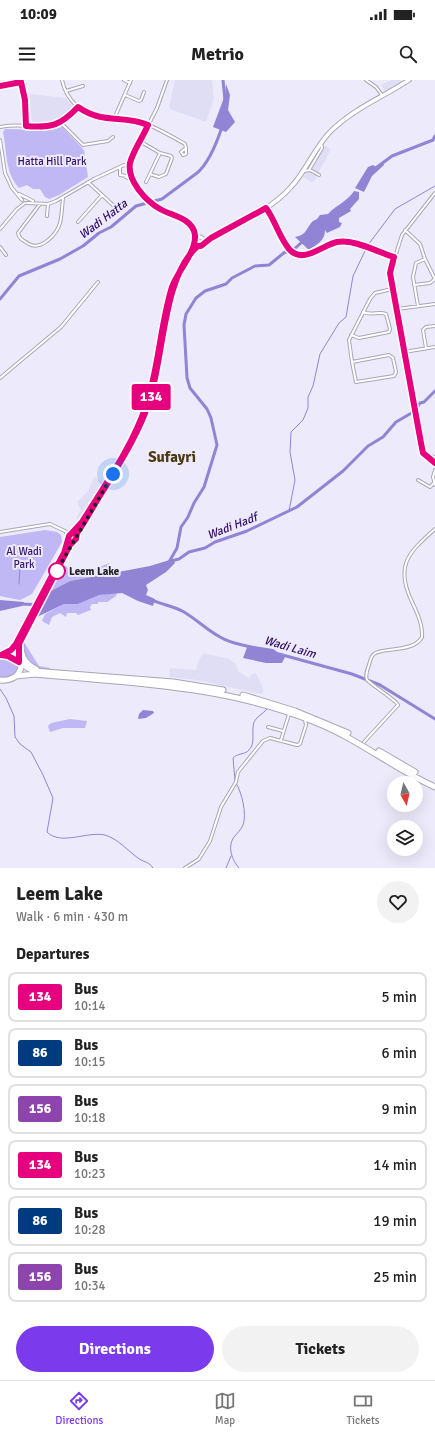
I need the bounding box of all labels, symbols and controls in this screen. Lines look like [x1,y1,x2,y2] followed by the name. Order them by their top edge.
[20,5,57,23] text: 10:09
[16,43,38,65] icon: menu
[191,43,244,65] text: Metrio
[397,43,419,65] icon: search
[18,155,87,168] park label: Hatta Hill Park
[76,196,131,242] water label: Wadi Hatta
[128,384,174,410] line badge: 134
[140,388,162,405] text: 134
[148,448,196,466] district label: Sufayri
[103,464,123,484] your location
[205,509,262,543] water label: Wadi Hadf
[6,545,42,571] park label: Al Wadi Park
[48,562,66,580] marker: Leem Lake
[69,565,120,578] place label: Leem Lake
[262,633,318,662] water label: Wadi Laim
[387,776,423,812] north arrow
[387,776,423,856] map controls
[387,820,423,856] button: layers
[377,881,419,923] button: heart
[16,882,103,906] text: Leem Lake
[16,909,128,925] text: Walk · 6 min · 430 m
[16,945,89,963] text: Departures
[74,980,98,998] text: Bus
[29,988,51,1005] text: 134
[381,988,417,1006] text: 5 min
[74,998,106,1014] text: 10:14
[74,1036,98,1054] text: Bus
[32,1044,48,1061] text: 86
[381,1044,417,1062] text: 6 min
[74,1054,106,1070] text: 10:15
[74,1092,98,1110] text: Bus
[29,1100,51,1117] text: 156
[381,1100,417,1118] text: 9 min
[74,1110,106,1126] text: 10:18
[74,1148,98,1166] text: Bus
[29,1156,51,1173] text: 134
[373,1156,417,1174] text: 14 min
[74,1166,106,1182] text: 10:23
[74,1204,98,1222] text: Bus
[32,1212,48,1229] text: 86
[373,1212,417,1230] text: 19 min
[74,1222,106,1238] text: 10:28
[74,1260,98,1278] text: Bus
[29,1268,51,1285] text: 156
[373,1268,417,1286] text: 25 min
[74,1278,106,1294] text: 10:34
[16,1326,214,1372] button: Directions
[222,1326,419,1372] button: Tickets
[55,1390,103,1427] tab: Directions
[214,1390,236,1427] tab: Map
[347,1390,380,1427] tab: Tickets

